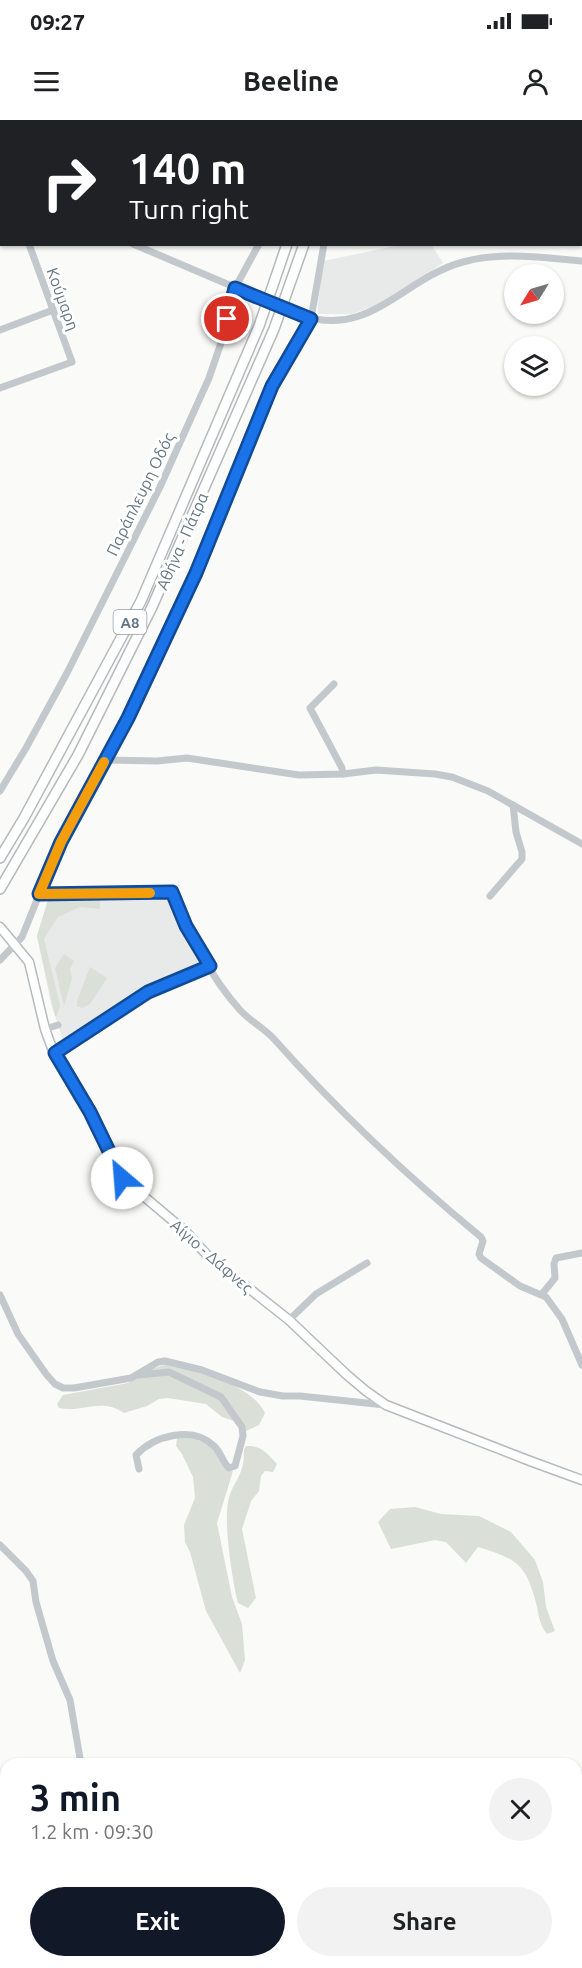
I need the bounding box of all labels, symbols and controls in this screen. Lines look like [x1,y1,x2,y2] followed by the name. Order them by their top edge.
[30,9,85,34] text: 09:27
[30,65,63,98] icon: menu
[519,65,552,98] icon: person
[243,66,339,96] text: Beeline
[30,144,108,222] icon: right
[129,145,246,192] text: 140 m
[129,194,249,224] text: Turn right
[504,264,564,324] north arrow
[504,264,564,396] map controls
[43,265,83,333] street label: Κούμαρη
[201,293,252,344] pin
[210,302,243,335] icon: arrive
[504,336,564,396] button: layers
[102,430,178,559] street label: Παράπλευρη Οδός
[152,489,212,592] street label: Αθήνα - Πάτρα
[114,610,146,634] road number: Α8
[90,1146,154,1210] position arrow
[167,1216,257,1297] street label: Αίγιο - Δάφνες
[30,1777,121,1818] text: 3 min
[489,1778,552,1841] button: close
[30,1820,154,1843] text: 1.2 km · 09:30
[30,1887,285,1956] button: Exit
[297,1887,552,1956] button: Share

